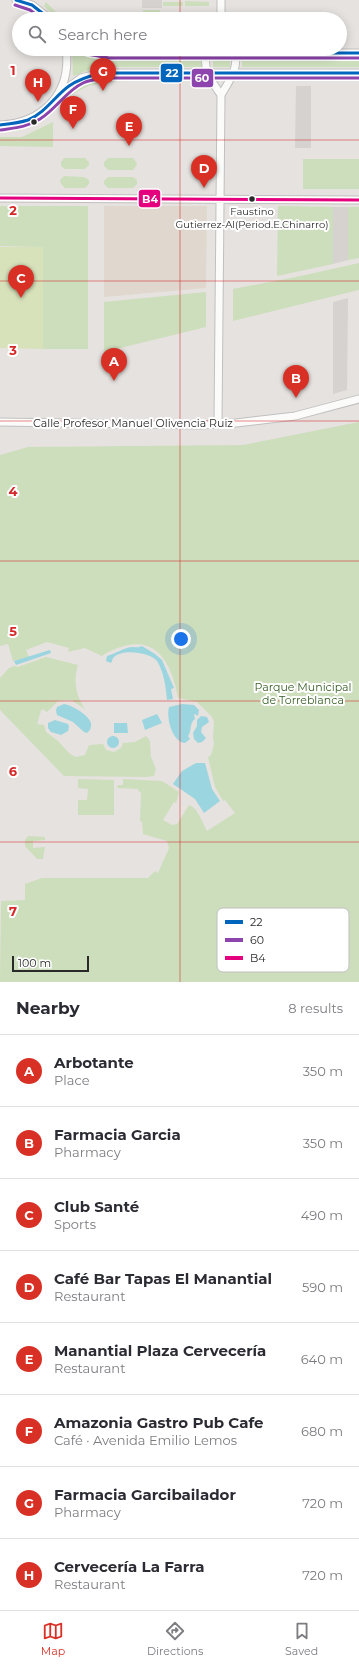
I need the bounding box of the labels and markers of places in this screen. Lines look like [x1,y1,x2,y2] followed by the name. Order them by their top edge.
[90,58,116,91] pin: G
[25,69,51,102] pin: H
[60,96,86,129] pin: F
[116,113,142,146] pin: E
[29,117,39,127] unlabelled marker
[191,155,217,188] pin: D
[247,194,257,204] marker: Faustino Gutierrez-Al(Period.E.Chinarro)
[175,205,329,231] place label: Faustino Gutierrez-Al(Period.E.Chinarro)
[8,265,34,298] pin: C
[101,348,127,381] pin: A
[283,365,309,398] pin: B

